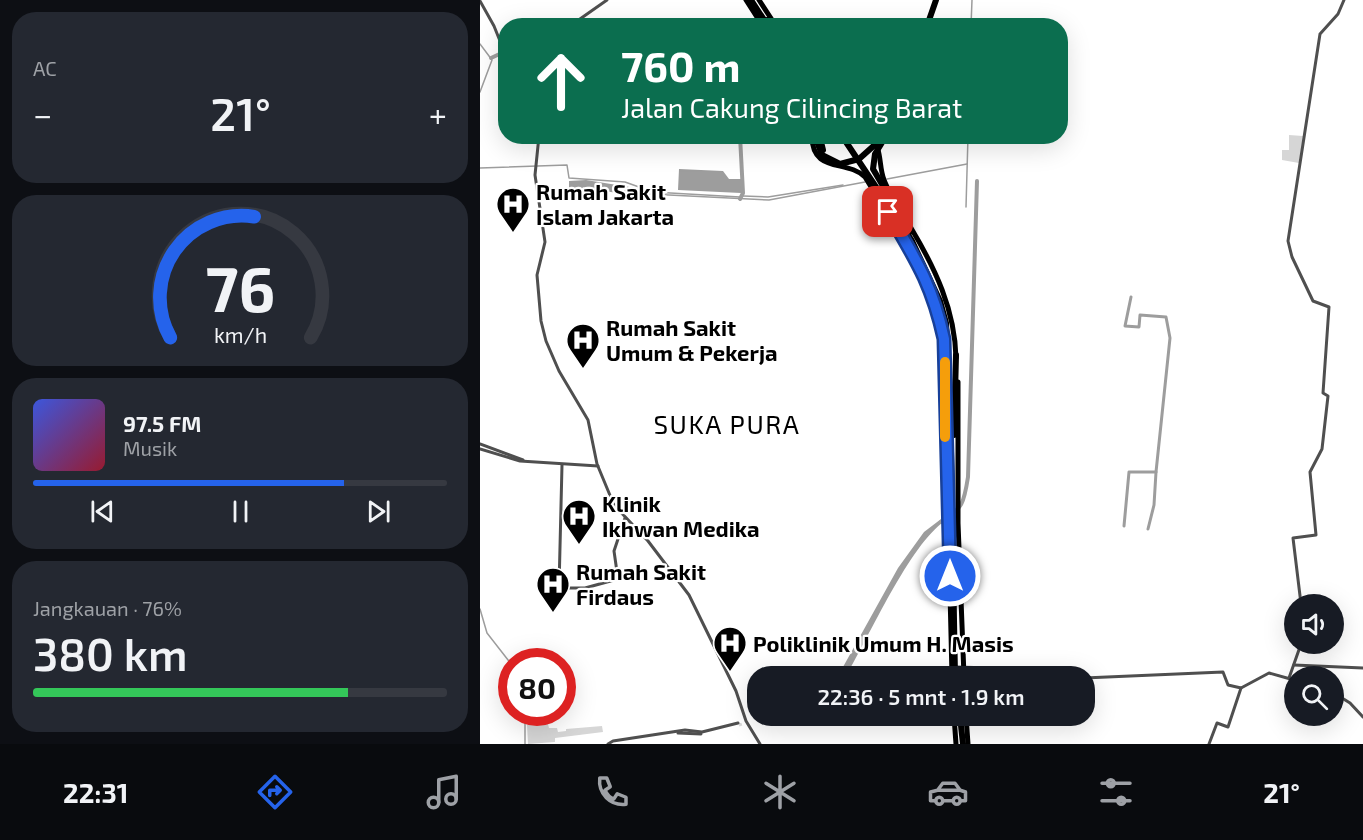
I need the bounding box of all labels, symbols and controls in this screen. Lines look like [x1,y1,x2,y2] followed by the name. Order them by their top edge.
[621,40,741,90] text: 760 m
[522,42,600,120] icon: ahead
[33,56,57,80] text: AC
[210,86,271,140] text: 21°
[621,91,962,123] text: Jalan Cakung Cilincing Barat
[33,94,52,134] text: −
[429,94,447,134] text: +
[536,178,674,229] place label: Rumah Sakit Islam Jakarta
[495,186,531,233] hospital icon: Rumah Sakit Islam Jakarta
[862,186,913,237] pin
[871,195,904,228] icon: arrive
[205,250,275,325] text: 76
[606,314,778,365] place label: Rumah Sakit Umum & Pekerja
[213,322,267,347] text: km/h
[565,322,601,369] hospital icon: Rumah Sakit Umum & Pekerja
[653,408,801,439] district label: SUKA PURA
[123,410,201,436] text: 97.5 FM
[123,436,177,460] text: Musik
[602,490,760,541] place label: Klinik Ikhwan Medika
[86,495,119,528] icon: previous
[224,495,257,528] icon: pause
[362,495,395,528] icon: next
[561,498,597,545] hospital icon: Klinik Ikhwan Medika
[918,544,982,608] position arrow
[576,558,706,609] place label: Rumah Sakit Firdaus
[535,566,571,613] hospital icon: Rumah Sakit Firdaus
[1284,594,1344,726] map controls
[1284,594,1344,654] button: sound
[33,596,182,620] text: Jangkauan · 76%
[712,625,748,672] hospital icon: Poliklinik Umum H. Masis
[33,626,188,680] text: 380 km
[753,630,1014,656] place label: Poliklinik Umum H. Masis
[498,648,576,726] speed limit sign: 80
[1284,666,1344,726] button: search
[818,683,1025,709] text: 22:36 · 5 mnt · 1.9 km
[254,771,296,813] icon: directions
[423,771,465,813] icon: music
[591,771,633,813] icon: phone
[759,771,801,813] icon: climate
[927,771,969,813] icon: car
[1095,771,1137,813] icon: filters
[63,776,128,808] text: 22:31
[1263,776,1300,808] text: 21°

